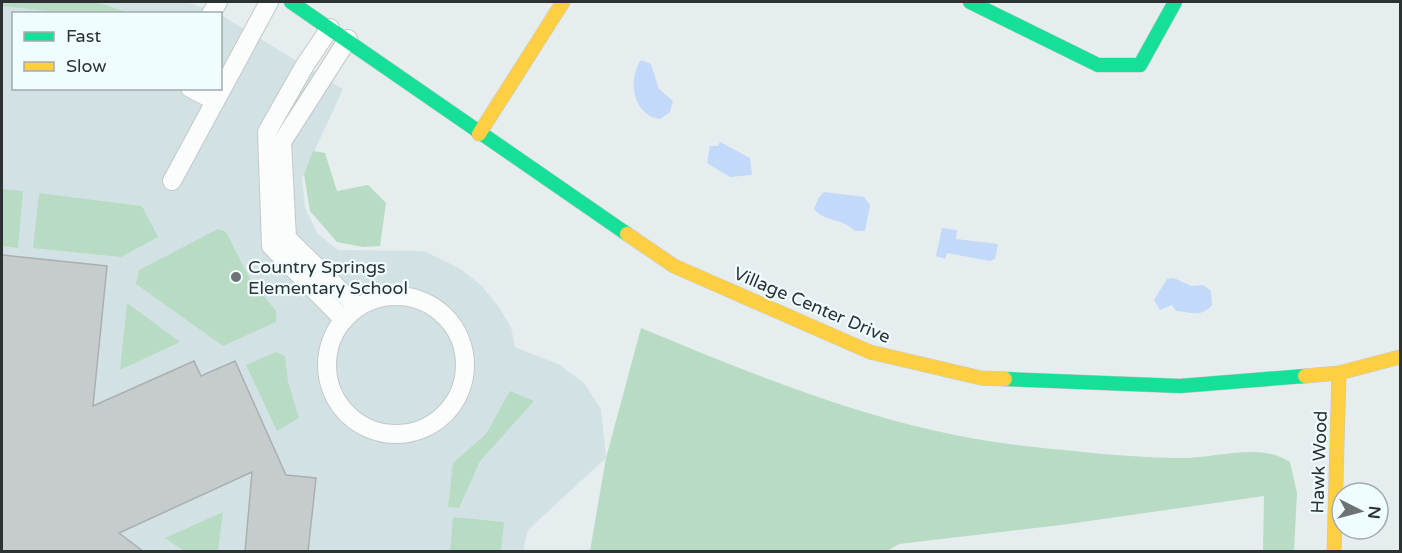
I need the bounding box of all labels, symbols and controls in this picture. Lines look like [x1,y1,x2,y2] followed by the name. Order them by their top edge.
[12,12,222,90] legend
[66,25,101,47] text: Fast
[66,55,107,77] text: Slow
[248,256,408,299] place label: Country Springs Elementary School
[730,262,894,348] street label: Village Center Drive
[229,270,243,284] marker: Country Springs Elementary School
[1306,410,1332,514] street label: Hawk Wood
[1330,481,1390,541] north arrow
[1363,505,1385,520] text: N

